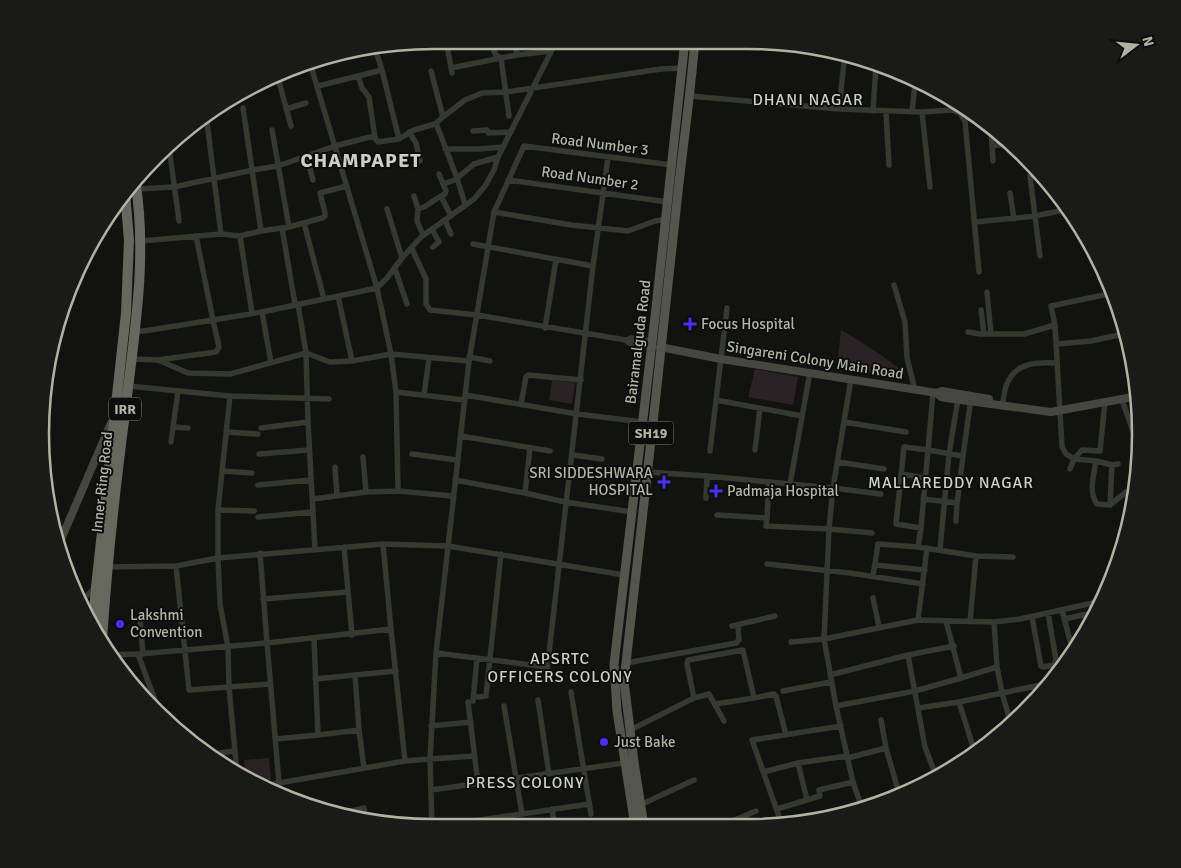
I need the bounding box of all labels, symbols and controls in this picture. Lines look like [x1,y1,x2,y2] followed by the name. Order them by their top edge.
[1111,20,1161,70] north arrow
[1139,35,1158,49] text: N
[752,90,864,110] district label: DHANI NAGAR
[550,129,650,159] street label: Road Number 3
[300,148,422,173] district label: CHAMPAPET
[540,162,640,194] street label: Road Number 2
[621,279,655,405] street label: Bairamalguda Road
[701,315,795,333] place label: Focus Hospital
[683,317,697,331] marker: Focus Hospital
[725,337,905,383] street label: Singareni Colony Main Road
[109,398,141,420] road number: IRR
[628,422,674,444] road number: SH19
[88,430,116,534] street label: Inner Ring Road
[529,464,653,499] place label: SRI SIDDESHWARA HOSPITAL
[868,473,1034,493] district label: MALLAREDDY NAGAR
[657,475,671,489] marker: SRI SIDDESHWARA HOSPITAL
[727,482,839,500] place label: Padmaja Hospital
[709,484,723,498] marker: Padmaja Hospital
[130,606,202,641] place label: Lakshmi Convention
[114,618,126,630] marker: Lakshmi Convention
[487,649,633,687] district label: APSRTC OFFICERS COLONY
[614,733,675,751] place label: Just Bake
[598,736,610,748] marker: Just Bake
[466,773,584,793] district label: PRESS COLONY

